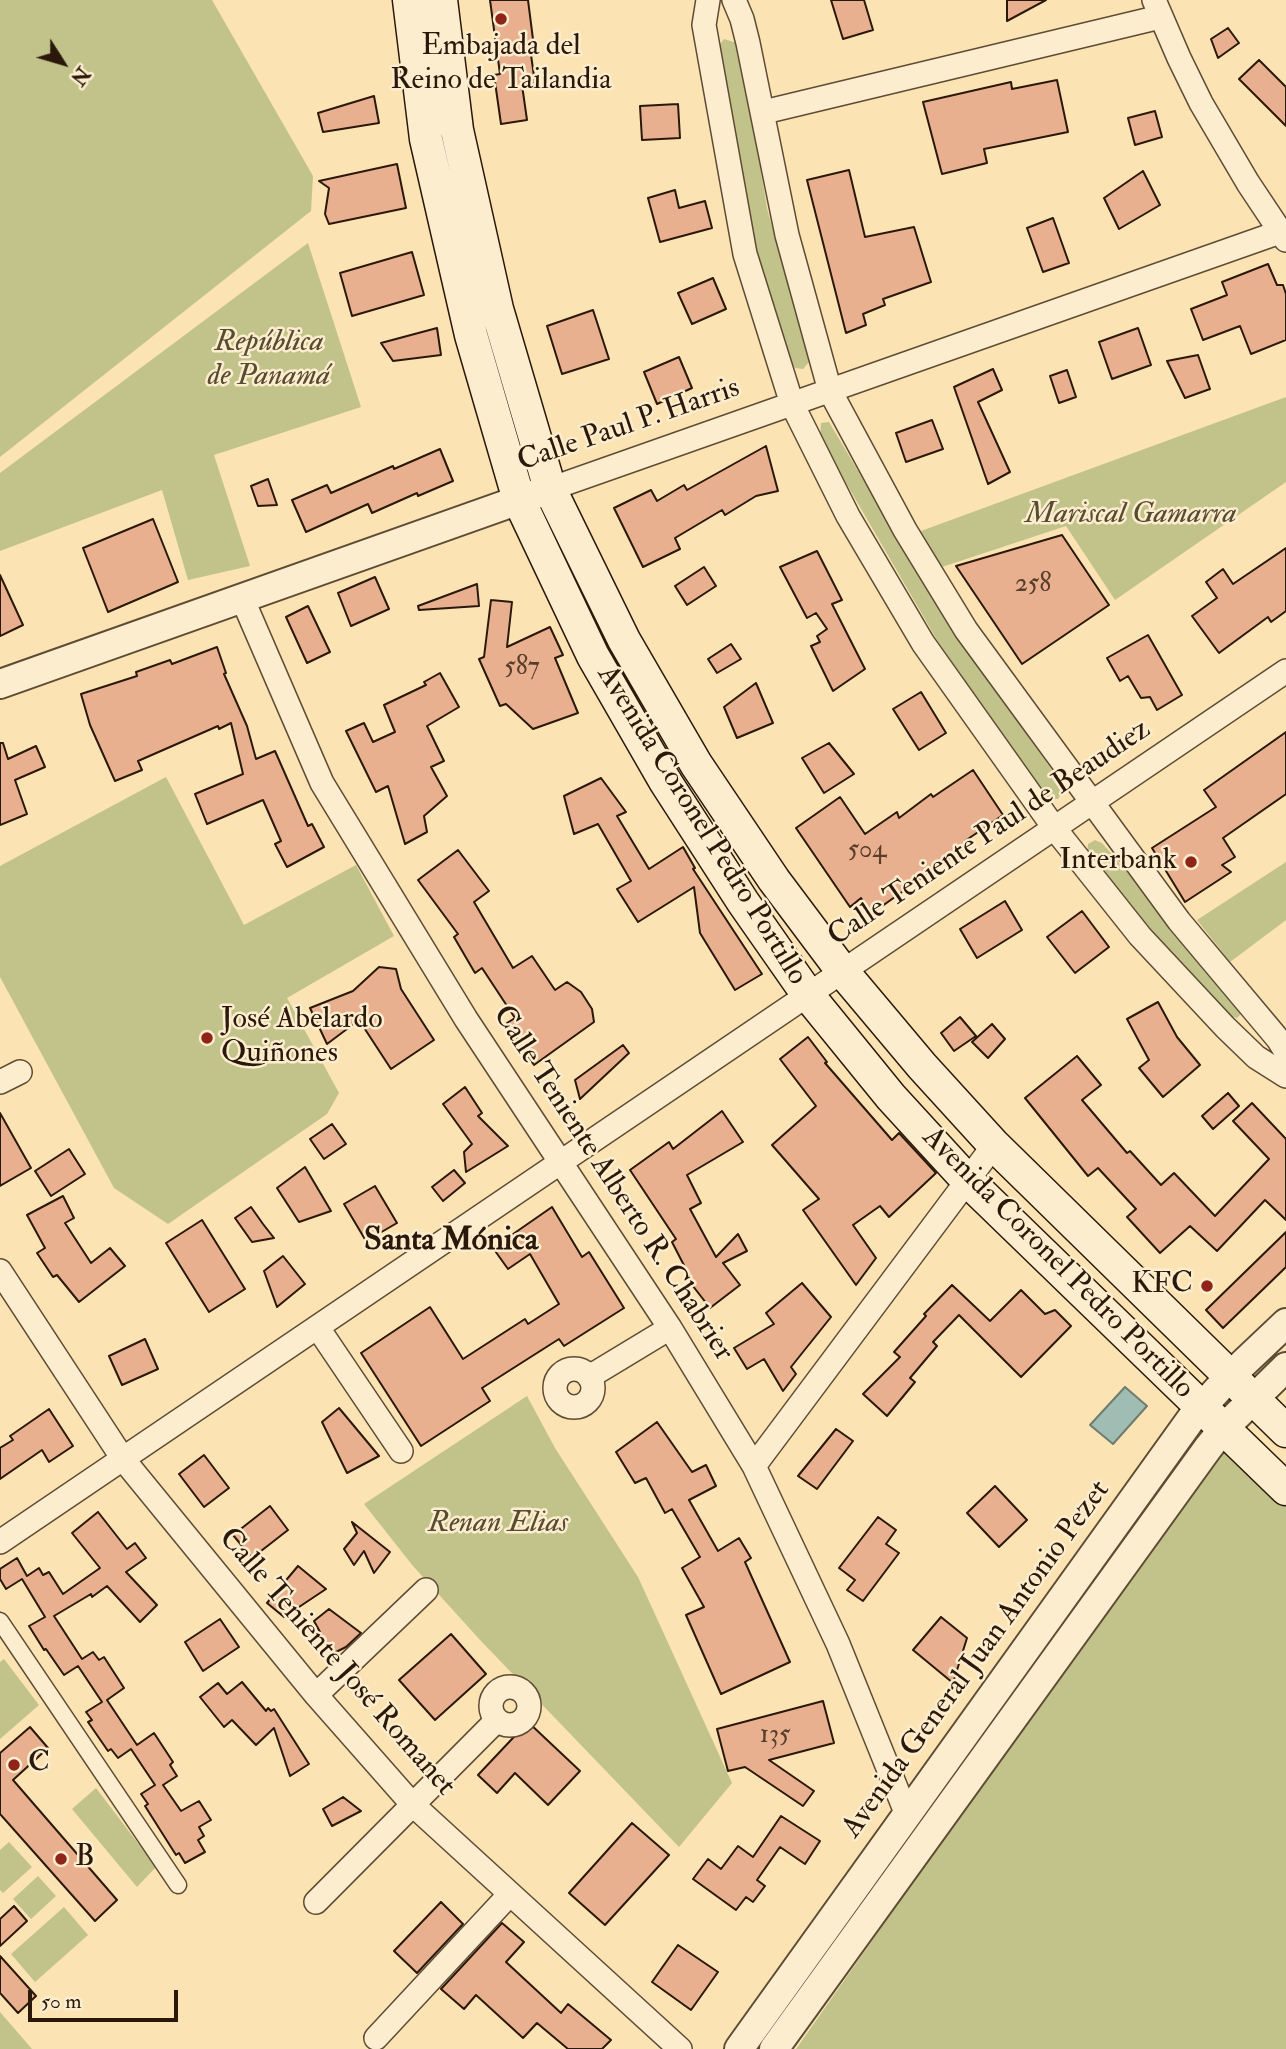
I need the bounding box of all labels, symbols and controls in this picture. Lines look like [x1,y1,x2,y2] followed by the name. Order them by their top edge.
[493,11,509,27] marker: Embajada del Reino de Tailandia
[28,28,98,98] north arrow
[390,30,612,100] place label: Embajada del Reino de Tailandia
[65,62,94,90] text: N
[208,326,330,396] park label: República de Panamá
[513,371,745,481] street label: Calle Paul P. Harris
[1025,498,1237,534] park label: Mariscal Gamarra
[1015,569,1051,601] house number: 258
[504,652,540,684] house number: 587
[588,660,814,992] street label: Avenida Coronel Pedro Portillo
[822,713,1158,955] street label: Calle Teniente Paul de Beaudiez
[848,835,886,867] house number: 504
[1059,844,1177,880] place label: Interbank
[1183,854,1199,870] marker: Interbank
[484,1000,740,1368] street label: Calle Teniente Alberto R. Chabrier
[221,1003,383,1074] place label: José Abelardo Quiñones
[199,1030,215,1046] marker: José Abelardo Quiñones
[914,1121,1200,1407] street label: Avenida Coronel Pedro Portillo
[364,1223,538,1261] district label: Santa Mónica
[1131,1268,1193,1304] place label: KFC
[1199,1278,1215,1294] marker: KFC
[835,1474,1119,1846] street label: Avenida General Juan Antonio Pezet
[428,1507,568,1543] park label: Renan Elias
[210,1522,462,1804] street label: Calle Teniente José Romanet
[760,1720,790,1752] house number: 135
[28,1747,50,1783] place label: C
[6,1757,22,1773] marker: C
[75,1841,95,1877] place label: B
[53,1851,69,1867] marker: B
[32,1976,182,2020] scale bar
[41,1988,82,2015] text: 50 m

